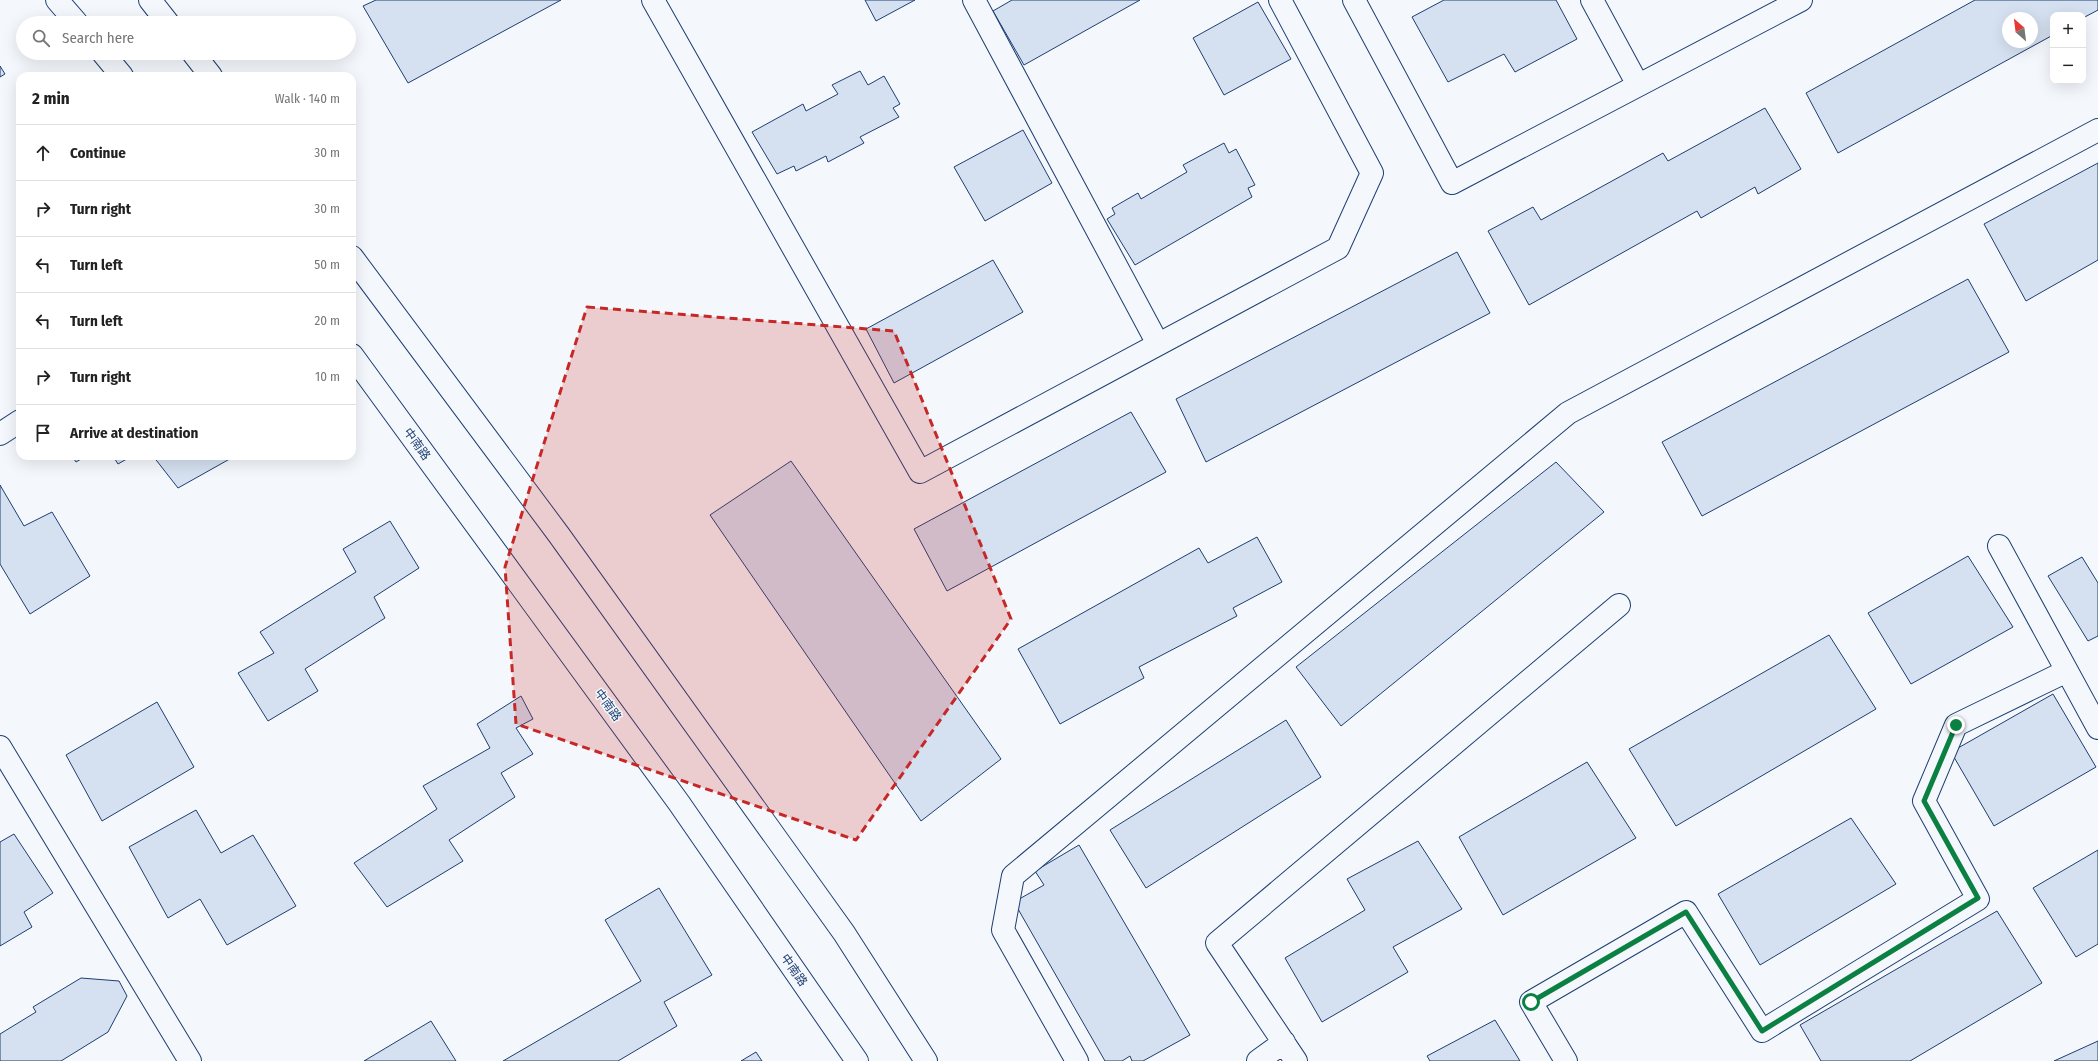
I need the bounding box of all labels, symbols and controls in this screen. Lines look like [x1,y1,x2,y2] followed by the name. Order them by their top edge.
[2002,12,2038,48] north arrow
[2050,12,2086,84] map controls
[2050,12,2086,48] button: +
[16,16,356,60] search box
[30,27,52,49] icon: search
[62,29,134,47] text: Search here
[2050,48,2086,84] button: −
[32,88,70,109] text: 2 min
[275,91,340,106] text: Walk · 140 m
[32,142,54,164] icon: ahead
[70,144,126,162] text: Continue
[314,145,340,160] text: 30 m
[32,198,54,220] icon: right
[70,200,131,218] text: Turn right
[314,201,340,216] text: 30 m
[32,254,54,276] icon: left
[70,256,123,274] text: Turn left
[314,257,340,272] text: 50 m
[32,310,54,332] icon: left
[70,312,123,330] text: Turn left
[314,313,340,328] text: 20 m
[32,366,54,388] icon: right
[70,368,131,386] text: Turn right
[315,369,340,384] text: 10 m
[32,422,54,444] icon: arrive
[70,424,198,442] text: Arrive at destination
[401,425,433,463] street label: 中南路
[592,686,624,724] street label: 中南路
[1947,716,1965,734] route end
[778,951,810,989] street label: 中南路
[1522,993,1540,1011] route start

